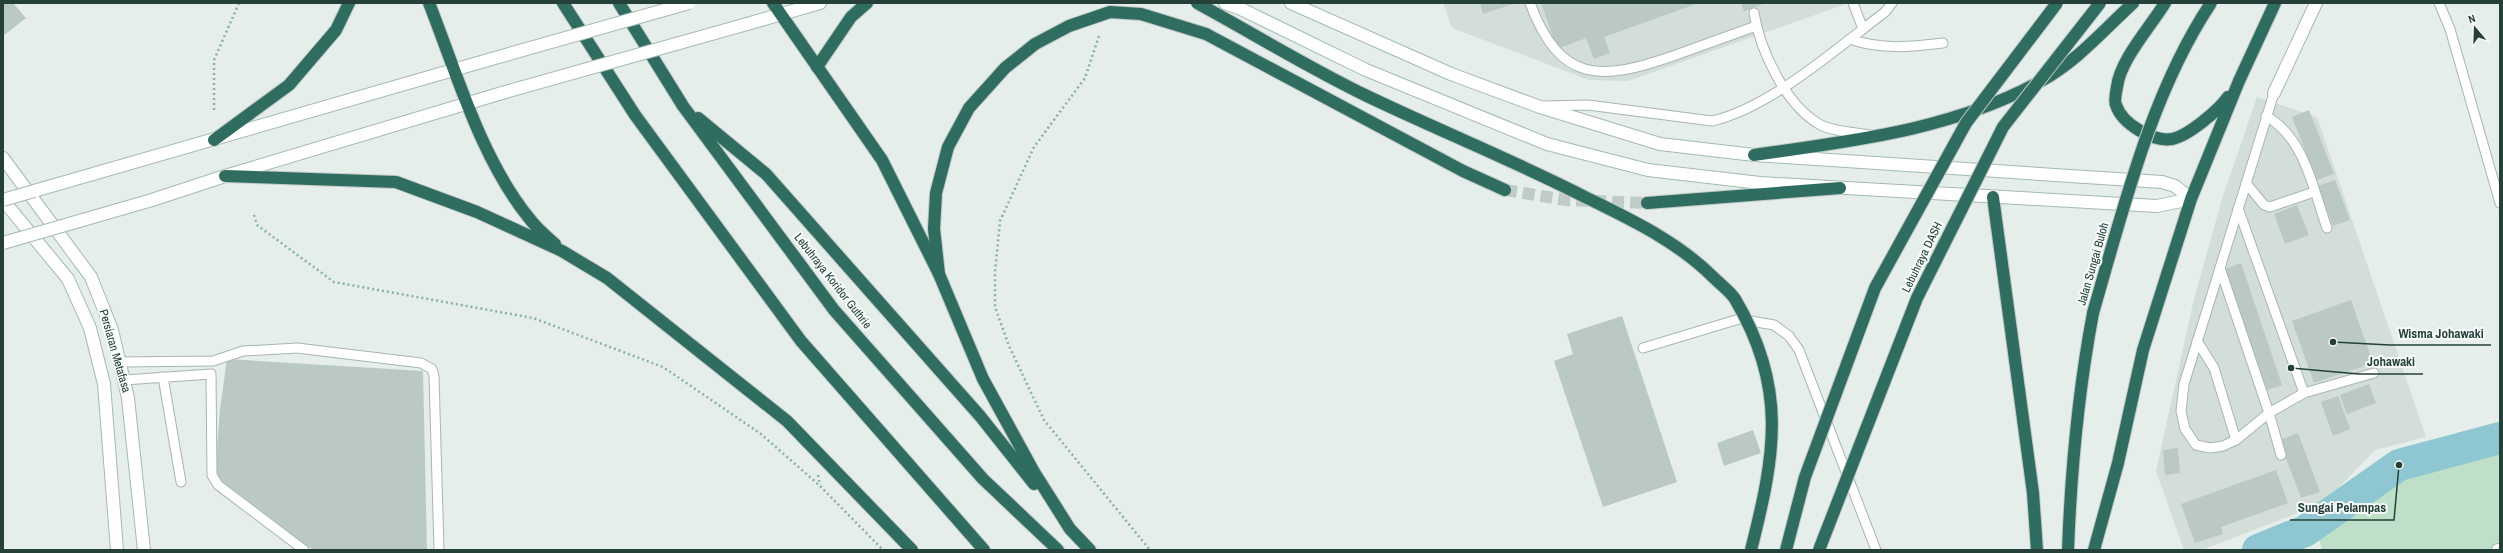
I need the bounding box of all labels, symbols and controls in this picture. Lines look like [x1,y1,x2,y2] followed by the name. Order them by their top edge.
[2455,8,2495,48] north arrow
[2466,11,2477,26] text: N
[1898,219,1946,295] street label: Lebuhraya DASH
[2074,221,2112,307] street label: Jalan Sungai Buloh
[791,230,875,332] street label: Lebuhraya Koridor Guthrie
[95,308,135,395] street label: Persiaran Metafasa
[2390,320,2491,345] callout: Wisma Johawaki
[2398,325,2484,342] text: Wisma Johawaki
[2359,349,2423,374] callout: Johawaki
[2367,353,2415,370] text: Johawaki
[2290,495,2394,520] callout: Sungai Pelampas
[2298,499,2386,516] text: Sungai Pelampas

